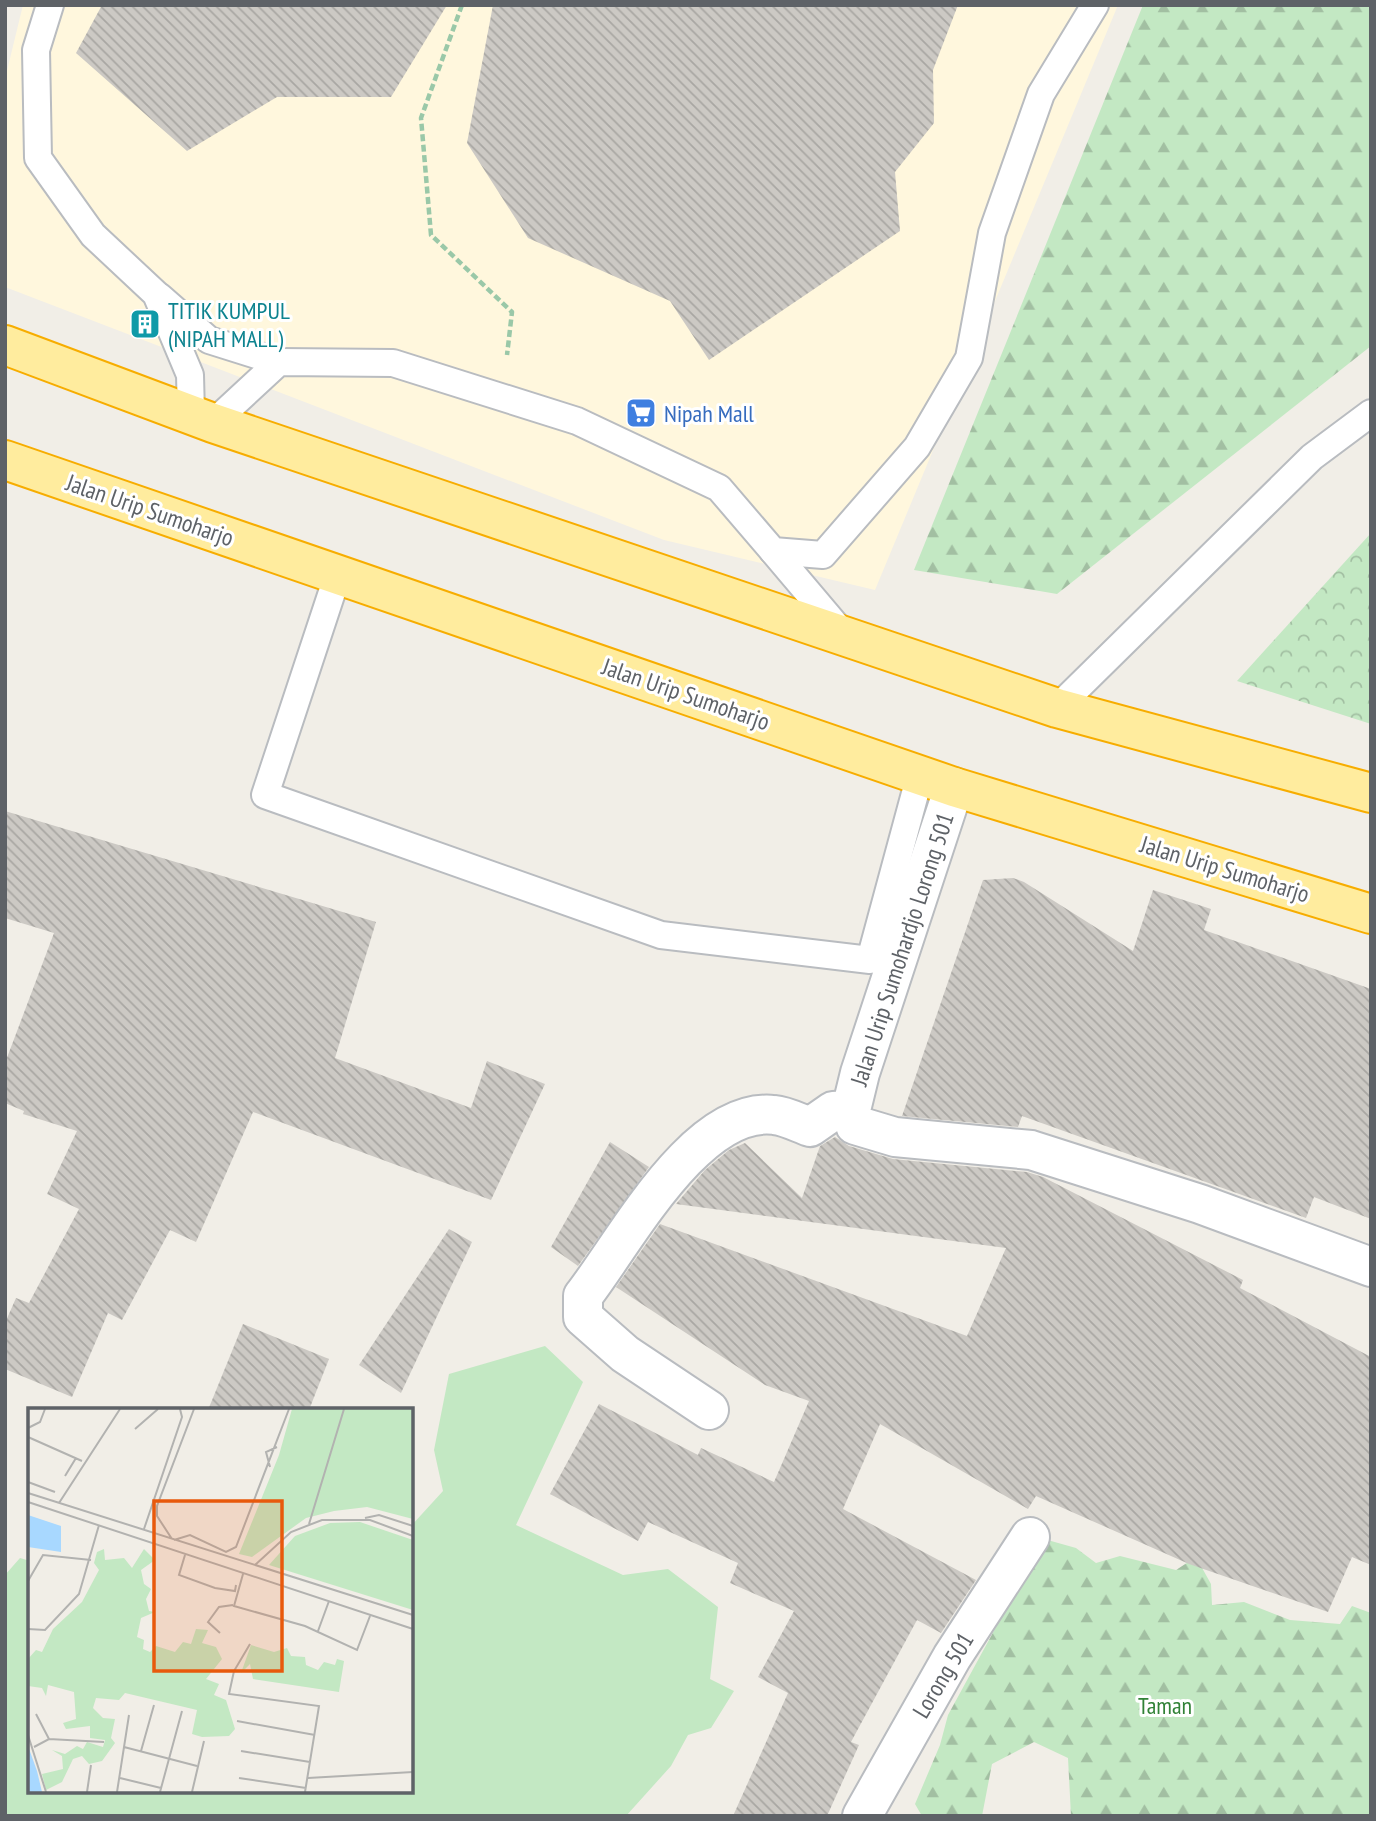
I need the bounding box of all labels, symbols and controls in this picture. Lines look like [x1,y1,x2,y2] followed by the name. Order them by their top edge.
[168,295,290,354] place label: TITIK KUMPUL (NIPAH MALL)
[128,307,162,341] building icon: TITIK KUMPUL (NIPAH MALL)
[624,396,658,430] supermarket icon: Nipah Mall
[664,398,754,429] place label: Nipah Mall
[61,467,238,553] street label: Jalan Urip Sumoharjo
[597,651,774,737] street label: Jalan Urip Sumoharjo
[843,809,961,1090] street label: Jalan Urip Sumohardjo Lorong 501
[1136,828,1313,909] street label: Jalan Urip Sumoharjo
[28,1408,413,1793] inset map
[905,1626,981,1724] street label: Lorong 501
[1138,1690,1192,1721] park label: Taman

